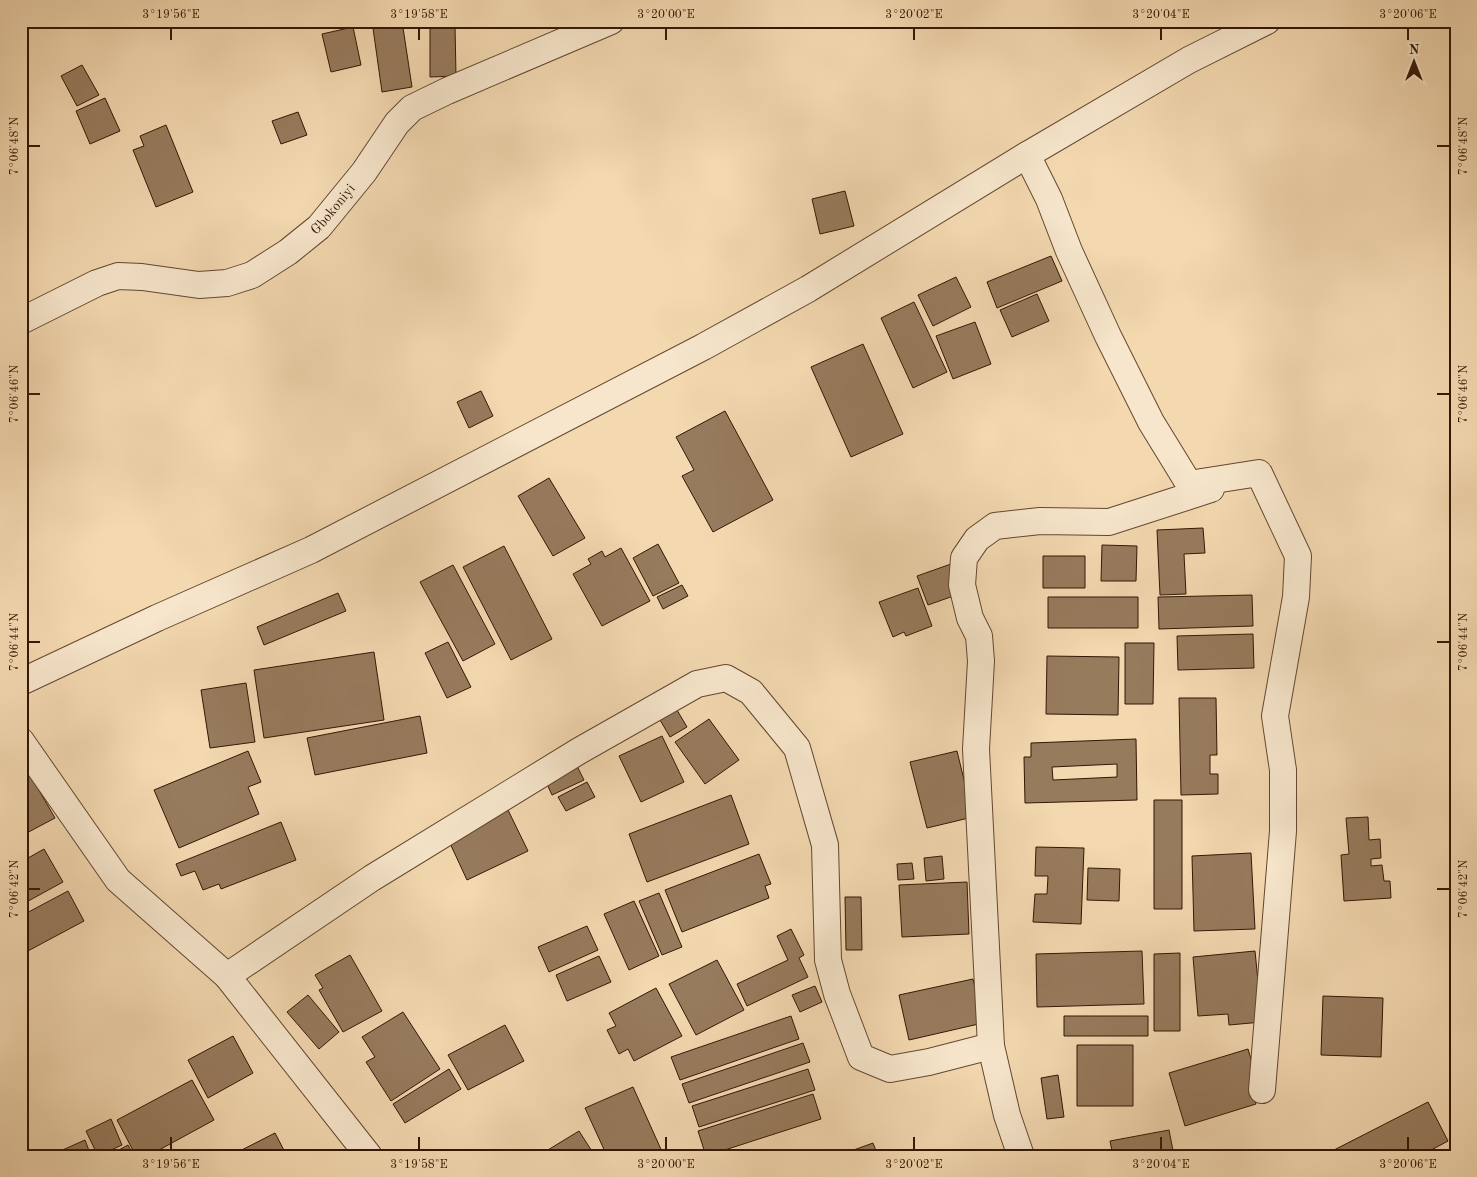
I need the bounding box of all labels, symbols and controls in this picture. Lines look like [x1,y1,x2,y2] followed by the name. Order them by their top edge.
[142,8,200,21] text: 3°19'56"E
[390,8,448,21] text: 3°19'58"E
[637,9,695,21] text: 3°20'00"E
[885,9,943,21] text: 3°20'02"E
[1132,9,1190,21] text: 3°20'04"E
[1379,9,1437,21] text: 3°20'06"E
[1390,38,1440,88] north arrow
[1409,43,1420,57] text: N
[9,117,21,175] text: 7°06'48"N
[1458,117,1470,175] text: 7°06'48"N
[308,181,358,238] street label: Gbokoniyi
[9,365,21,423] text: 7°06'46"N
[1458,365,1470,423] text: 7°06'46"N
[9,613,21,671] text: 7°06'44"N
[1458,613,1470,671] text: 7°06'44"N
[9,860,21,918] text: 7°06'42"N
[1458,860,1470,918] text: 7°06'42"N
[142,1158,200,1171] text: 3°19'56"E
[390,1158,448,1171] text: 3°19'58"E
[637,1159,695,1171] text: 3°20'00"E
[885,1159,943,1171] text: 3°20'02"E
[1132,1159,1190,1171] text: 3°20'04"E
[1379,1159,1437,1171] text: 3°20'06"E

